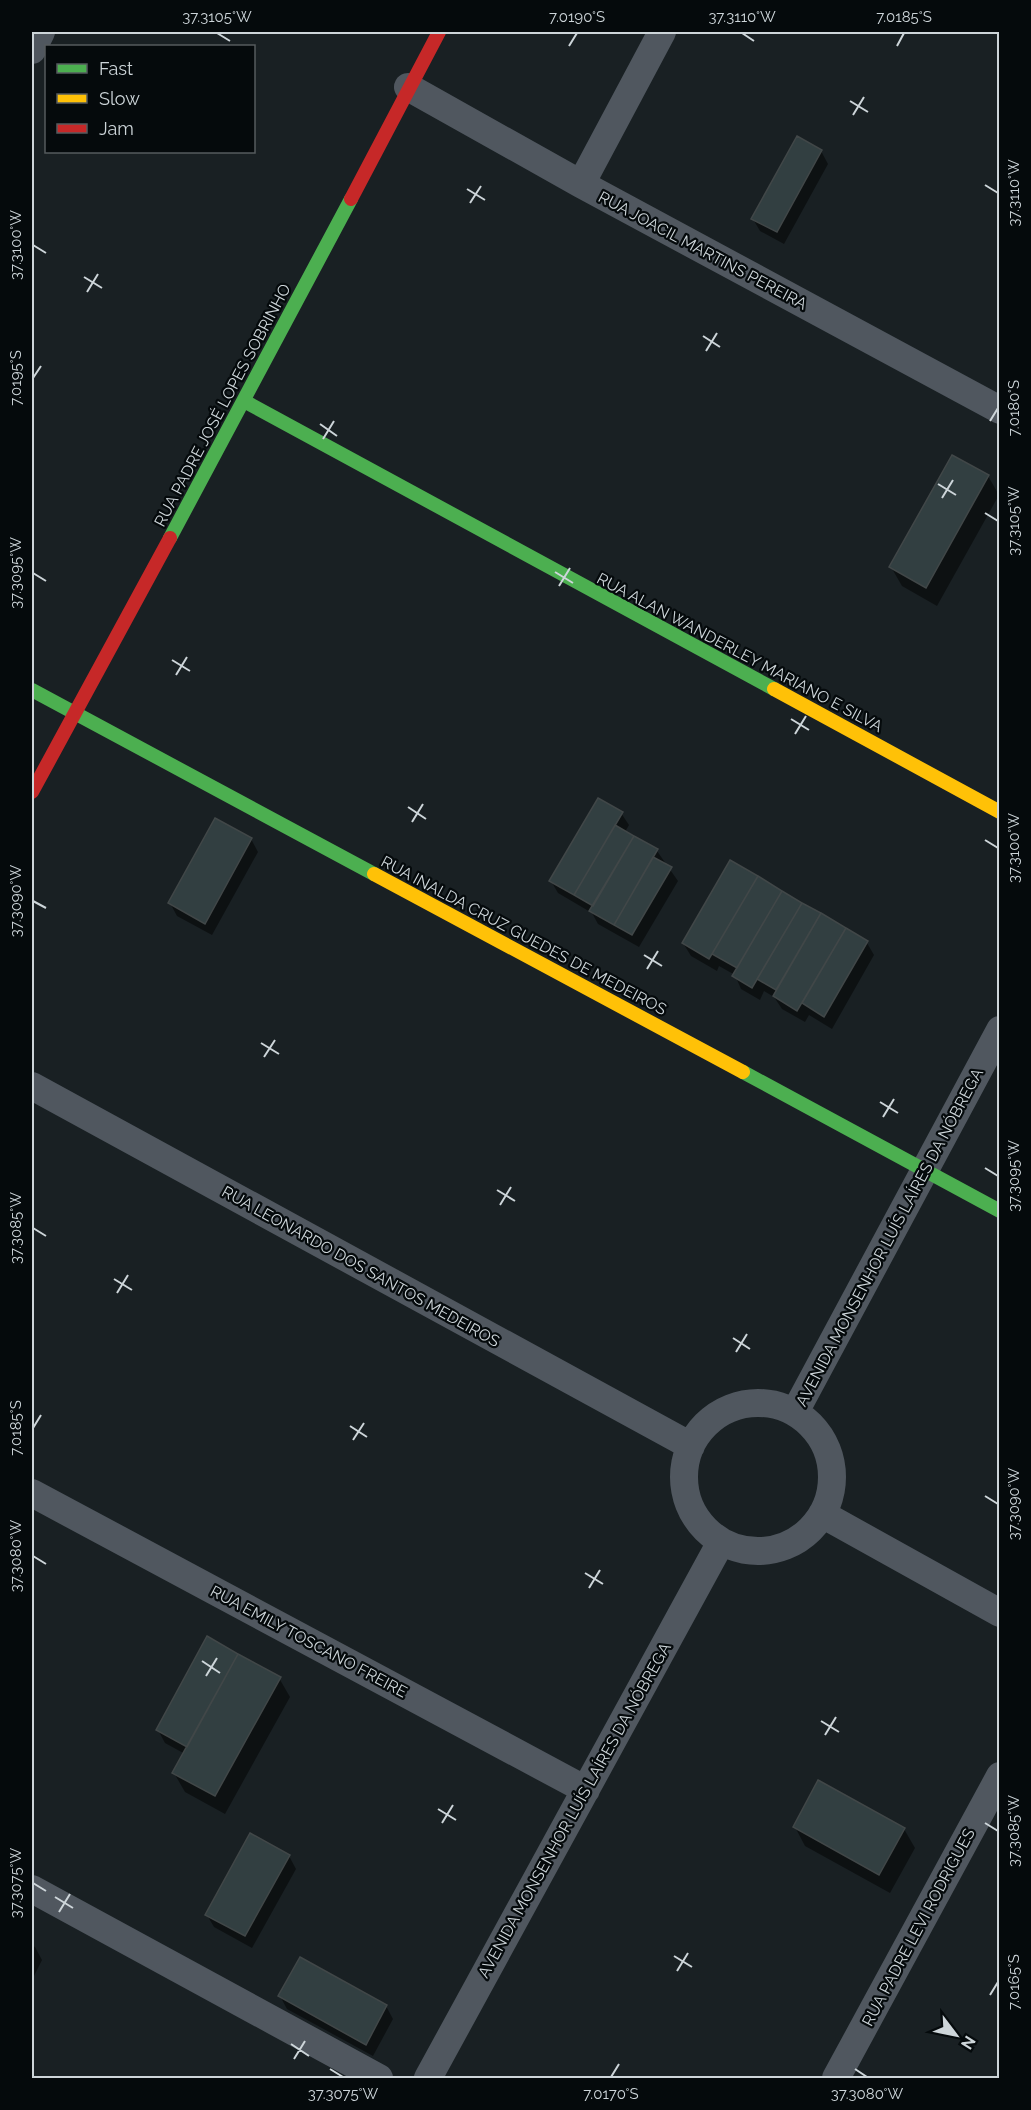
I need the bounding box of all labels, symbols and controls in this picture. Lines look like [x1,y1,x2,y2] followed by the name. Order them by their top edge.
[182,8,252,26] text: 37.3105°W
[549,8,605,26] text: 7.0190°S
[708,8,776,26] text: 37.3110°W
[876,8,932,26] text: 7.0185°S
[45,45,255,153] legend
[99,58,133,79] text: Fast
[99,88,140,109] text: Slow
[99,118,134,139] text: Jam
[1005,159,1023,227] text: 37.3110°W
[595,187,811,314] street label: RUA JOACIL MARTINS PEREIRA
[7,210,25,280] text: 37.3100°W
[149,280,295,530] street label: RUA PADRE JOSÉ LOPES SOBRINHO
[7,350,25,406] text: 7.0195°S
[1005,380,1023,436] text: 7.0180°S
[1005,486,1023,556] text: 37.3105°W
[7,537,25,609] text: 37.3095°W
[594,569,886,736] street label: RUA ALAN WANDERLEY MARIANO E SILVA
[1005,813,1023,883] text: 37.3100°W
[378,852,670,1019] street label: RUA INALDA CRUZ GUEDES DE MEDEIROS
[7,865,25,937] text: 37.3090°W
[791,1064,987,1410] street label: AVENIDA MONSENHOR LUÍS LAÍRES DA NÓBREGA
[1005,1140,1023,1212] text: 37.3095°W
[219,1182,503,1351] street label: RUA LEONARDO DOS SANTOS MEDEIROS
[7,1192,25,1264] text: 37.3085°W
[7,1400,25,1456] text: 7.0185°S
[1005,1468,1023,1540] text: 37.3090°W
[7,1519,25,1592] text: 37.3080°W
[207,1581,411,1702] street label: RUA EMILY TOSCANO FREIRE
[473,1639,675,1981] street label: AVENIDA MONSENHOR LUÍS LAÍRES DA NÓBREGA
[1005,1795,1023,1867] text: 37.3085°W
[858,1825,979,2029] street label: RUA PADRE LEVI RODRIGUES
[7,1847,25,1918] text: 37.3075°W
[1005,1954,1023,2010] text: 7.0165°S
[926,2005,986,2065] north arrow
[957,2032,980,2053] text: N
[308,2085,379,2103] text: 37.3075°W
[583,2085,639,2103] text: 7.0170°S
[831,2085,904,2103] text: 37.3080°W

